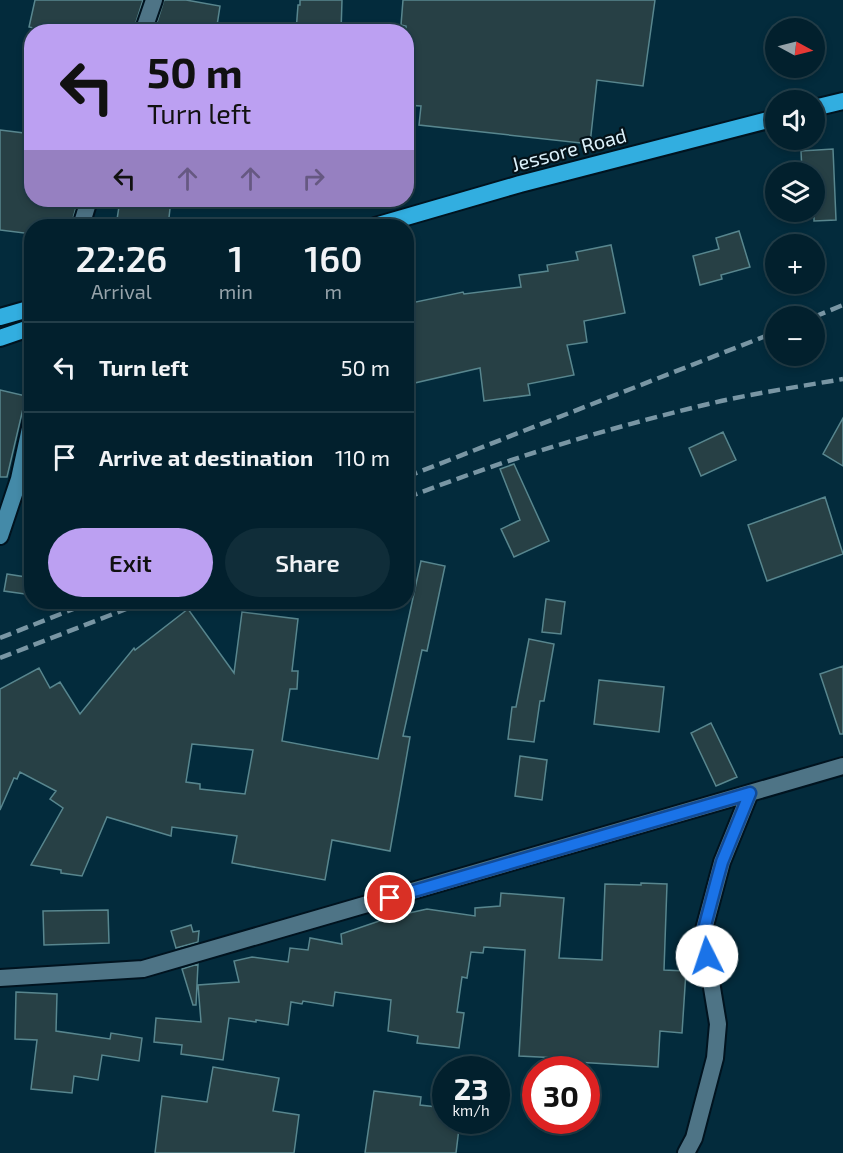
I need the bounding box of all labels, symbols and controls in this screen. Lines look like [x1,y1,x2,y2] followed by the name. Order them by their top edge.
[765,18,825,78] north arrow
[765,18,825,366] map controls
[147,46,243,96] text: 50 m
[48,48,126,126] icon: left
[765,90,825,150] button: sound
[147,97,251,129] text: Turn left
[509,122,629,176] street label: Jessore Road
[108,162,141,195] icon: left
[171,162,204,195] icon: ahead
[234,162,267,195] icon: ahead
[297,162,330,195] icon: right
[765,162,825,222] button: layers
[765,234,825,294] button: +
[75,236,167,279] text: 22:26
[228,236,243,279] text: 1
[304,236,363,279] text: 160
[91,279,152,303] text: Arrival
[219,279,253,303] text: min
[325,279,342,303] text: m
[765,306,825,366] button: −
[48,351,81,384] icon: left
[99,354,188,380] text: Turn left
[341,354,390,380] text: 50 m
[48,441,81,474] icon: arrive
[99,444,313,470] text: Arrive at destination
[335,444,390,470] text: 110 m
[48,528,213,597] button: Exit
[225,528,390,597] button: Share
[364,872,415,923] pin
[373,881,406,914] icon: arrive
[675,924,739,988] position arrow
[522,1056,600,1134] speed limit sign: 30
[454,1070,488,1106] text: 23
[452,1101,490,1119] text: km/h

